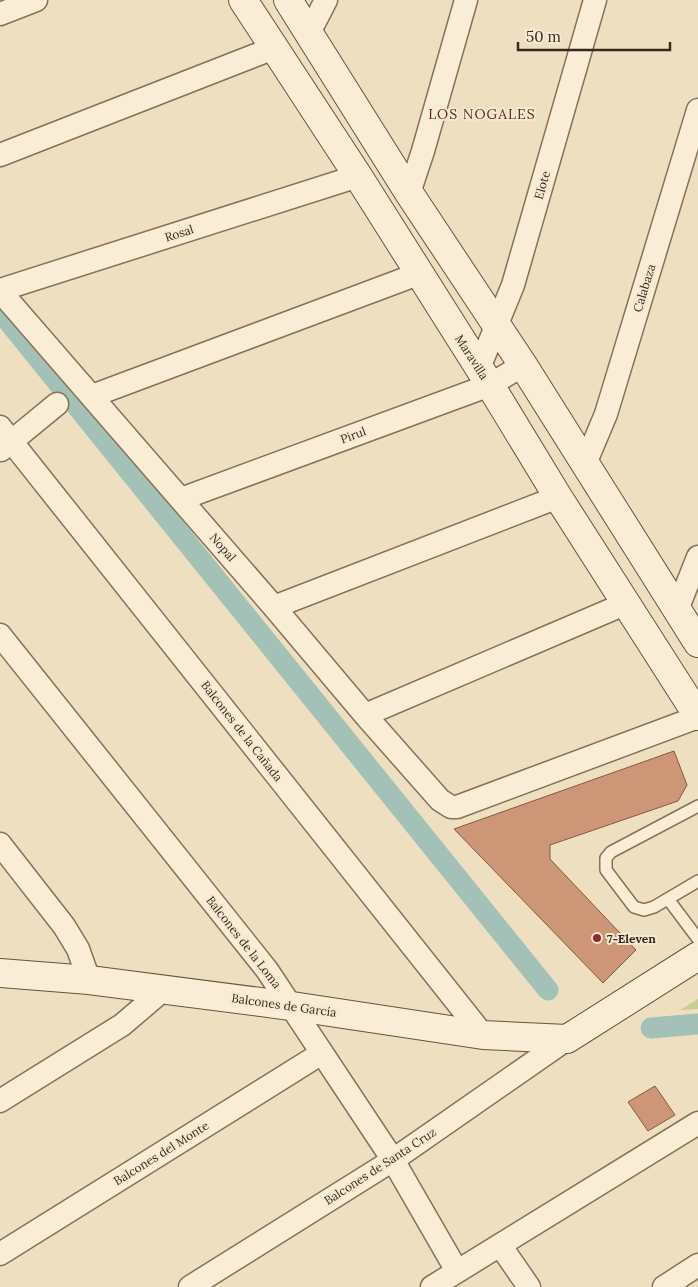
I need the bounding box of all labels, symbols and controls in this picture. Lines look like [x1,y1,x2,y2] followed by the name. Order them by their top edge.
[518,20,670,52] scale bar
[526,27,561,46] text: 50 m
[428,105,536,123] district label: LOS NOGALES
[531,169,553,201] street label: Elote
[163,221,195,245] street label: Rosal
[630,262,658,314] street label: Calabaza
[452,332,492,382] street label: Maravilla
[338,423,368,447] street label: Pirul
[207,530,239,564] street label: Nopal
[198,678,286,784] street label: Balcones de la Cañada
[203,893,285,991] street label: Balcones de la Loma
[607,931,656,946] place label: 7-Eleven
[591,932,603,944] marker: 7-Eleven
[230,990,338,1020] street label: Balcones de García
[111,1117,212,1188] street label: Balcones del Monte
[321,1124,439,1208] street label: Balcones de Santa Cruz

